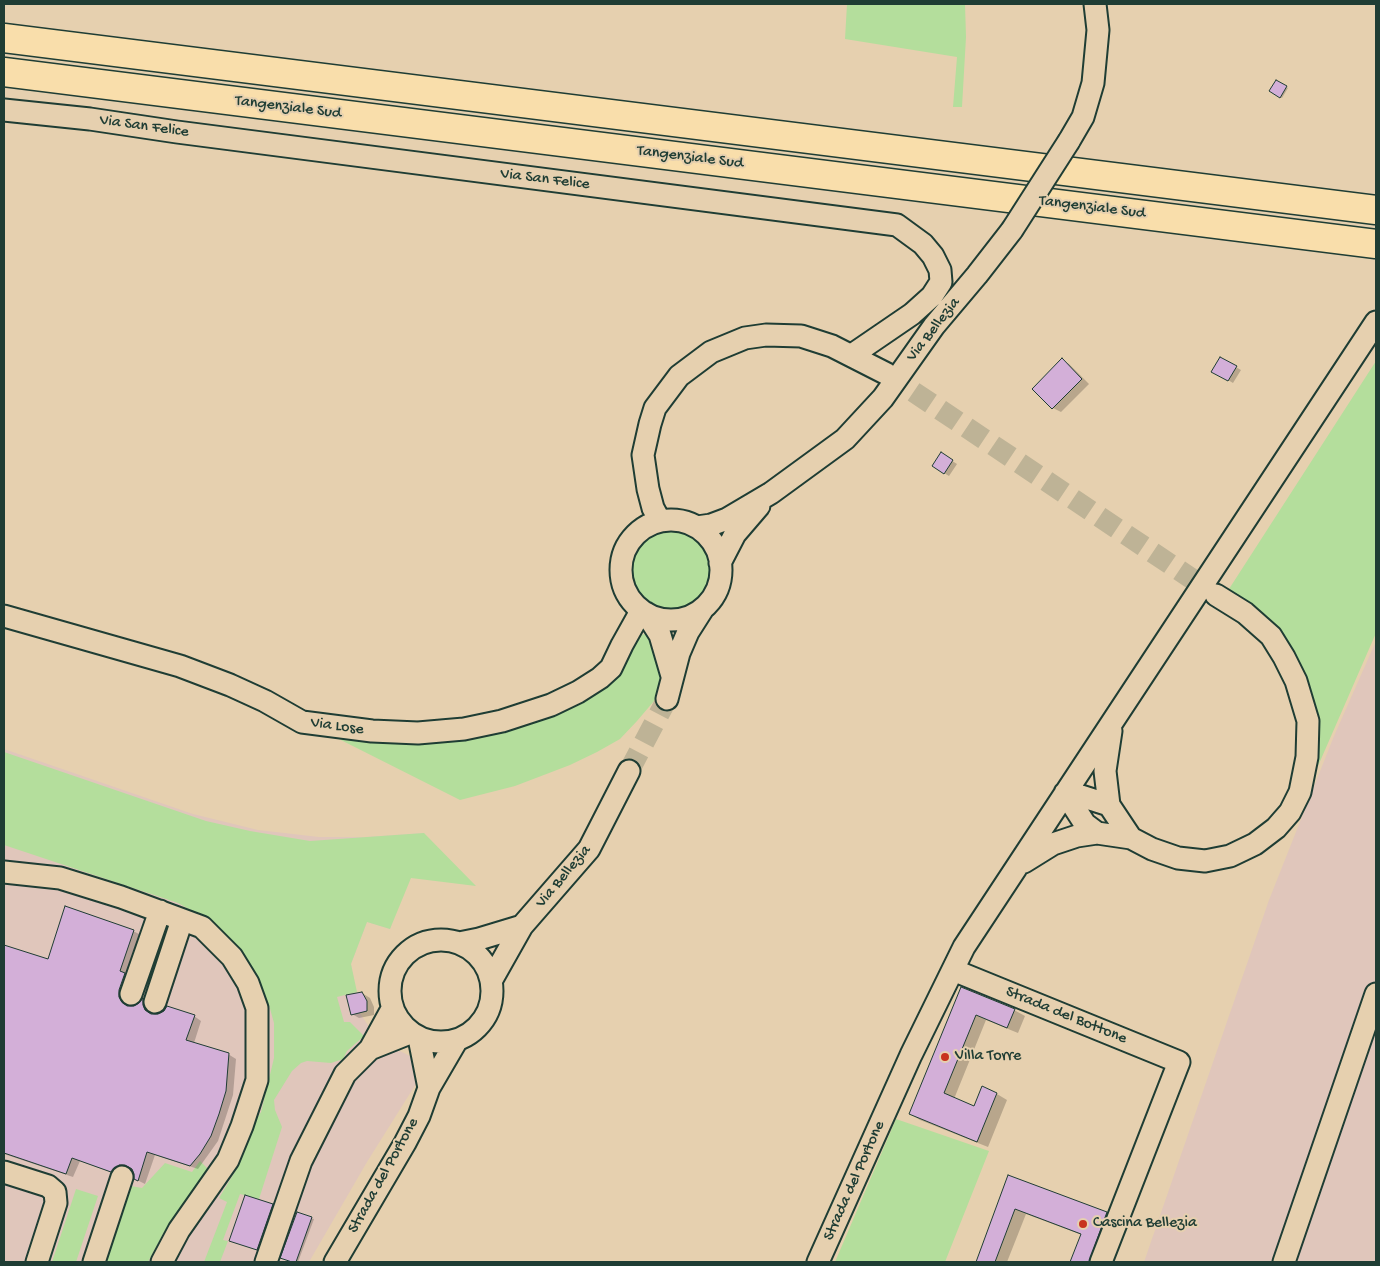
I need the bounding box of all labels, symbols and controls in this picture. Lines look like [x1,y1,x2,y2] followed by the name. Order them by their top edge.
[234,92,342,124] street label: Tangenziale Sud
[98,111,190,143] street label: Via San Felice
[636,142,744,174] street label: Tangenziale Sud
[499,165,591,195] street label: Via San Felice
[1038,192,1146,224] street label: Tangenziale Sud
[903,294,965,366] street label: Via Bellezia
[309,714,365,740] street label: Via Lose
[532,842,596,912] street label: Via Bellezia
[1003,983,1129,1049] street label: Strada del Bottone
[955,1047,1021,1067] place label: Villa Torre
[939,1051,951,1063] marker: Villa Torre
[344,1115,424,1237] street label: Strada del Portone
[820,1118,890,1244] street label: Strada del Portone
[1093,1214,1197,1234] place label: Cascina Bellezia
[1077,1218,1089,1230] marker: Cascina Bellezia

